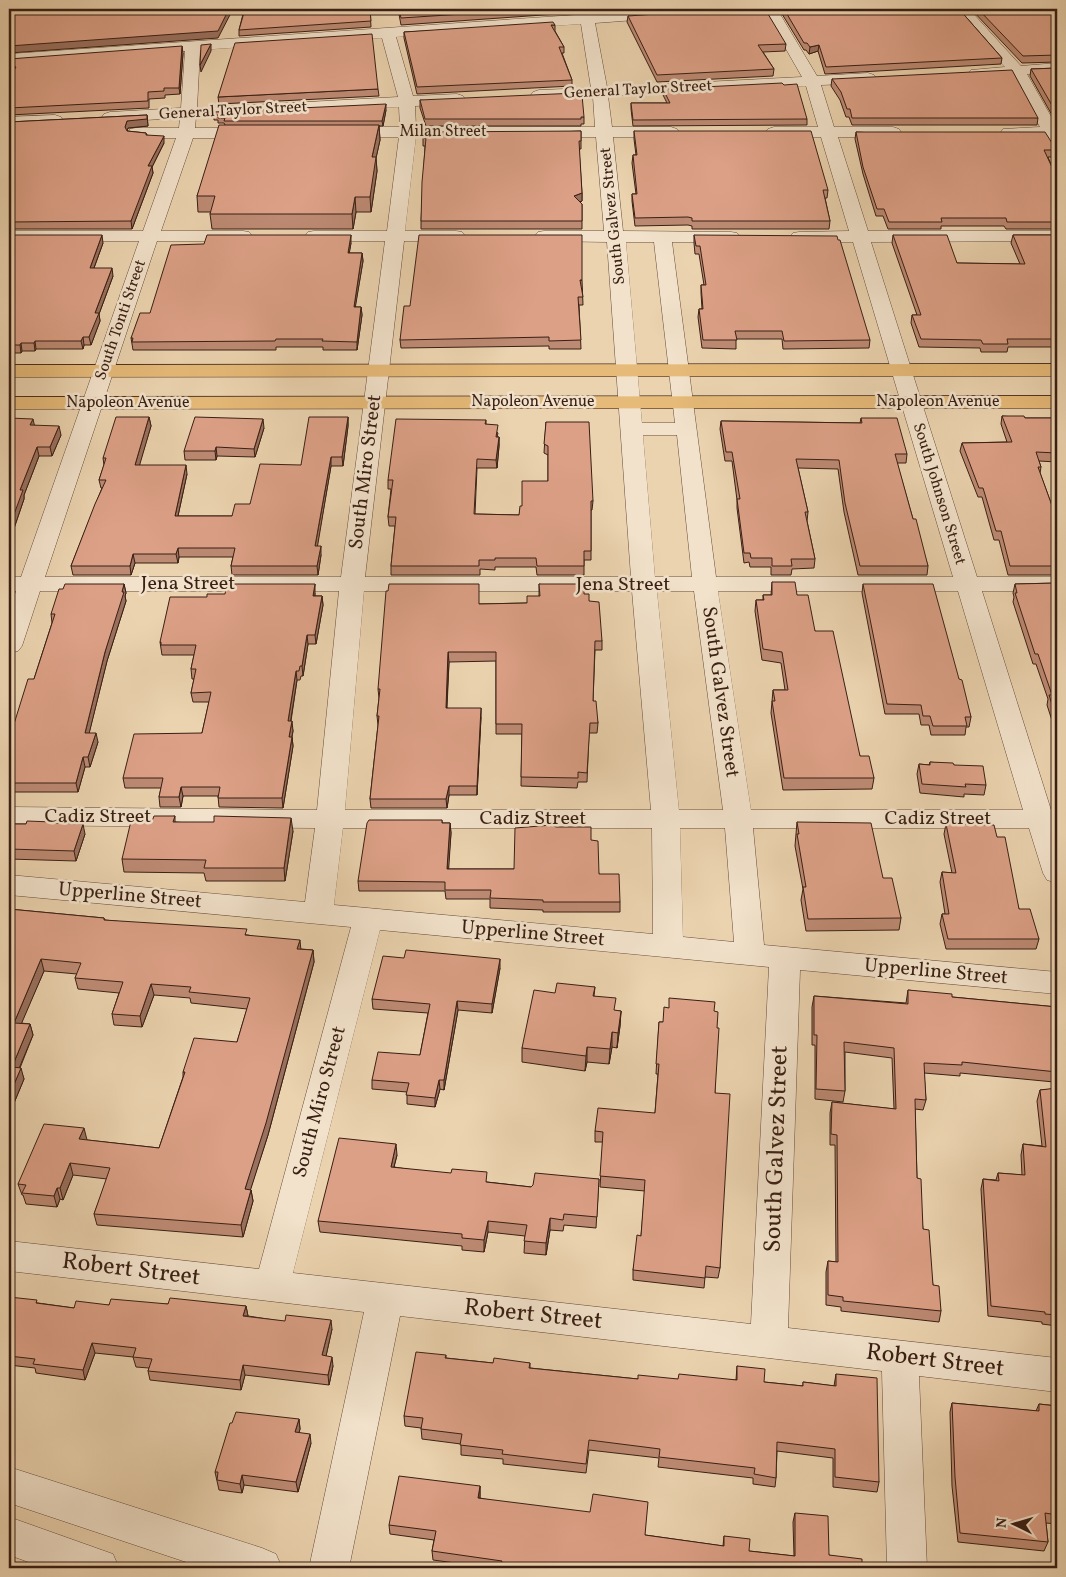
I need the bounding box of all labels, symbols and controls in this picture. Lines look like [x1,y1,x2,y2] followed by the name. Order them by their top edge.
[563,75,713,105] street label: General Taylor Street
[158,96,308,126] street label: General Taylor Street
[399,121,487,143] street label: Milan Street
[595,146,631,286] street label: South Galvez Street
[90,256,152,383] street label: South Tonti Street
[471,391,595,413] street label: Napoleon Avenue
[876,391,1000,413] street label: Napoleon Avenue
[66,392,190,414] street label: Napoleon Avenue
[343,393,389,551] street label: South Miro Street
[907,420,971,568] street label: South Johnson Street
[141,570,235,598] street label: Jena Street
[576,571,670,599] street label: Jena Street
[694,605,746,779] street label: South Galvez Street
[45,803,151,831] street label: Cadiz Street
[480,805,586,833] street label: Cadiz Street
[885,805,991,833] street label: Cadiz Street
[57,876,203,916] street label: Upperline Street
[460,914,606,954] street label: Upperline Street
[863,952,1009,992] street label: Upperline Street
[286,1023,354,1181] street label: South Miro Street
[756,1045,798,1253] street label: South Galvez Street
[60,1245,202,1295] street label: Robert Street
[462,1291,604,1339] street label: Robert Street
[864,1336,1006,1386] street label: Robert Street
[988,1500,1038,1550] north arrow
[993,1517,1012,1529] text: N

